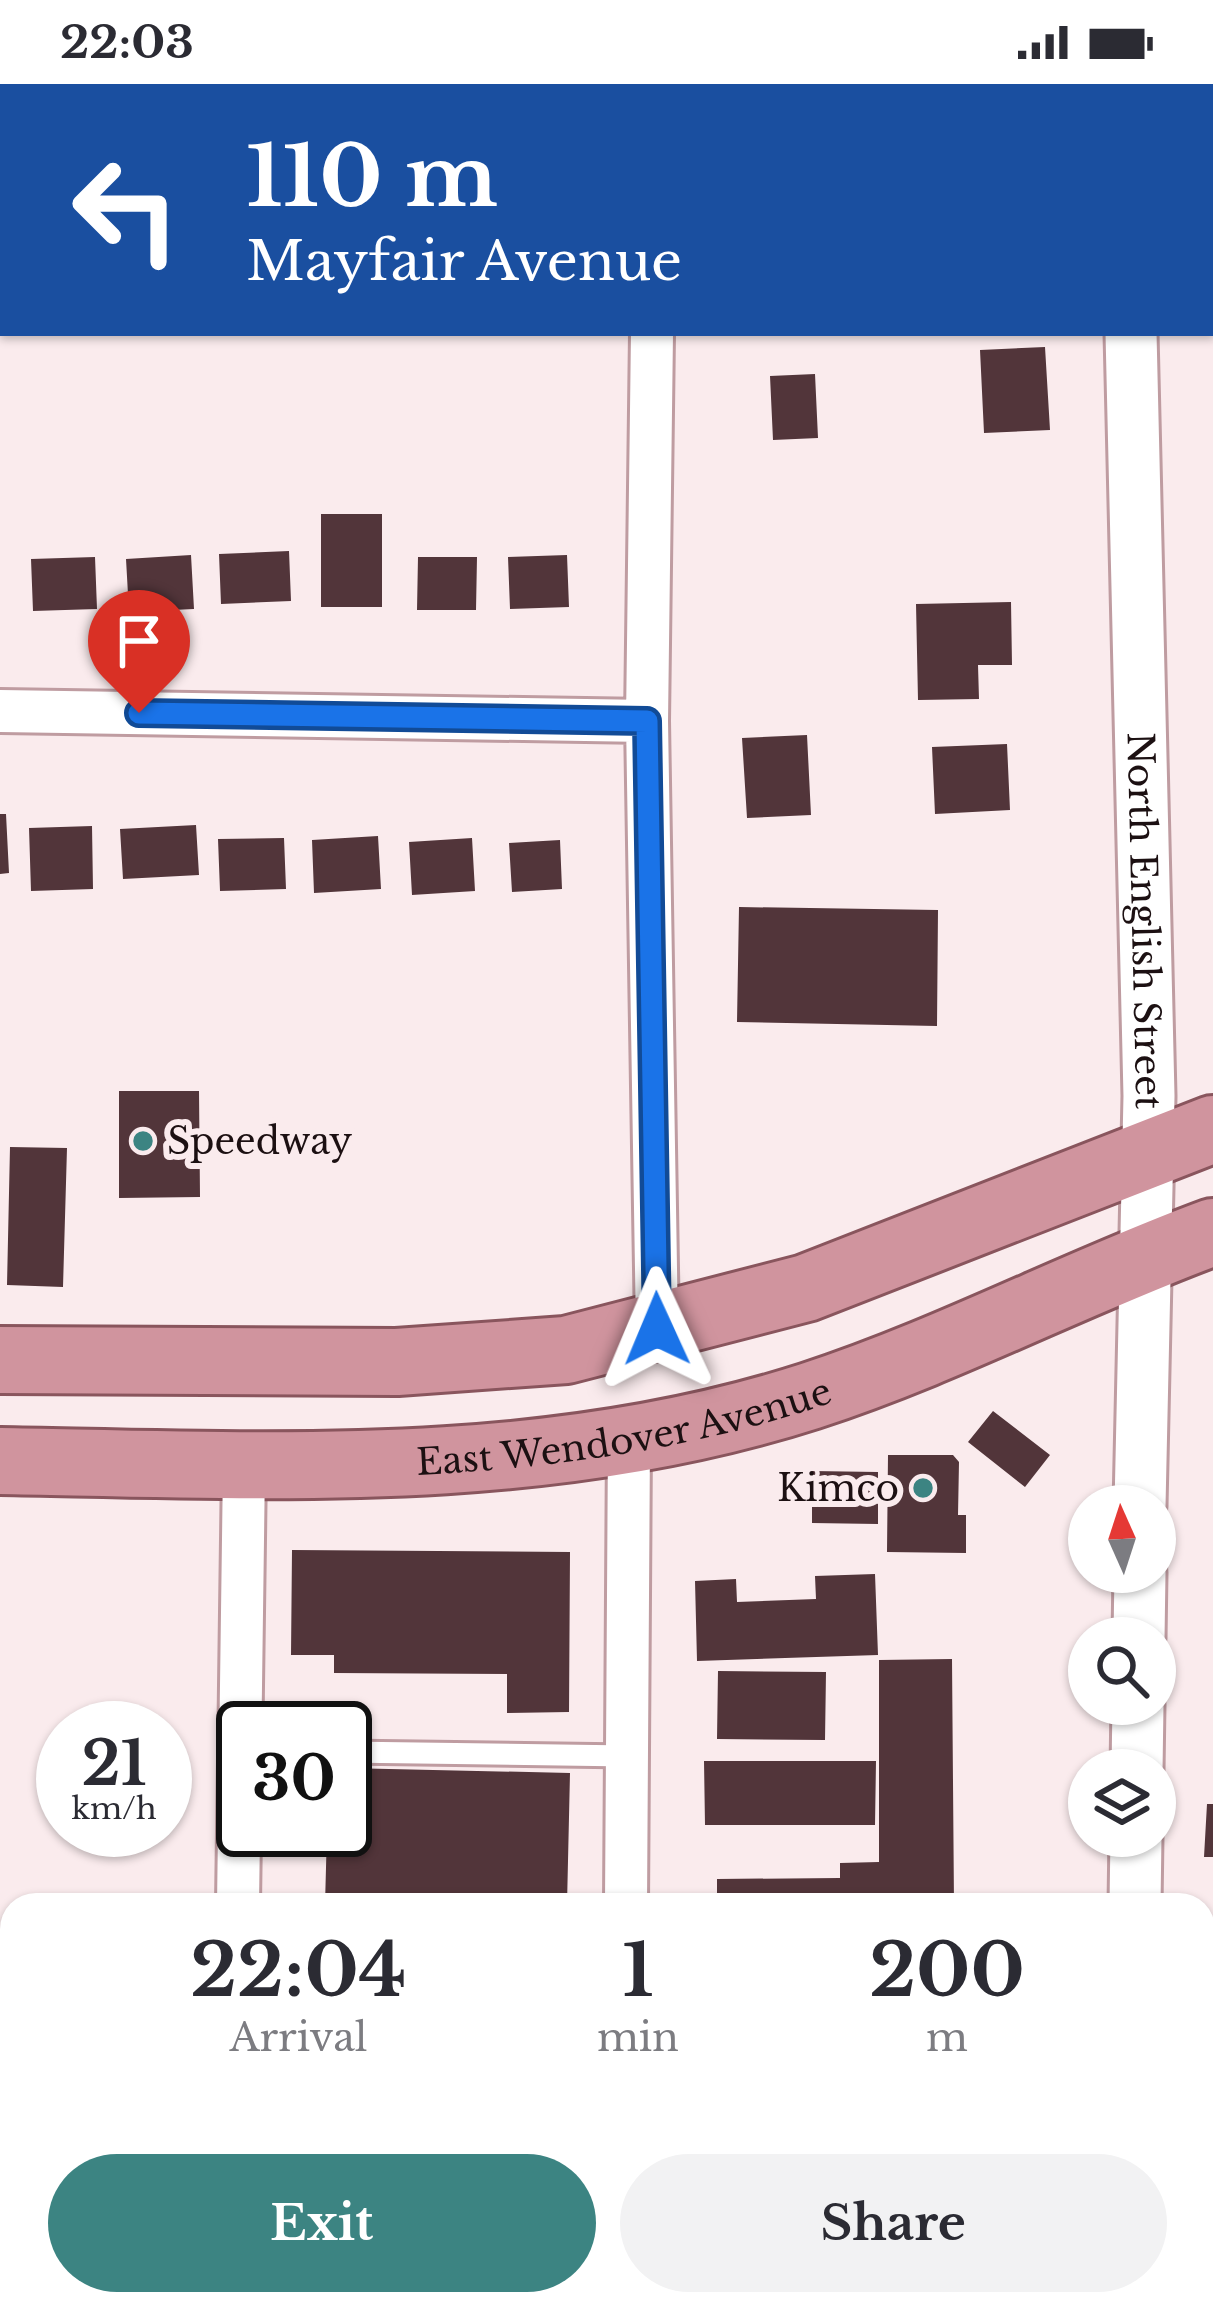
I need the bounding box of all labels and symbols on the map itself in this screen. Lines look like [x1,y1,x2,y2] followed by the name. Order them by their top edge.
[88,590,190,713] pin
[1117,732,1171,1110] street label: North English Street
[167,1119,352,1164] place label: Speedway
[130,1128,156,1154] marker: Speedway
[594,1266,720,1392] position arrow
[415,1369,837,1485] street label: East Wendover Avenue
[777,1466,899,1511] place label: Kimco
[910,1475,936,1501] marker: Kimco
[1068,1485,1176,1593] north arrow
[216,1701,372,1857] speed limit sign: 30

